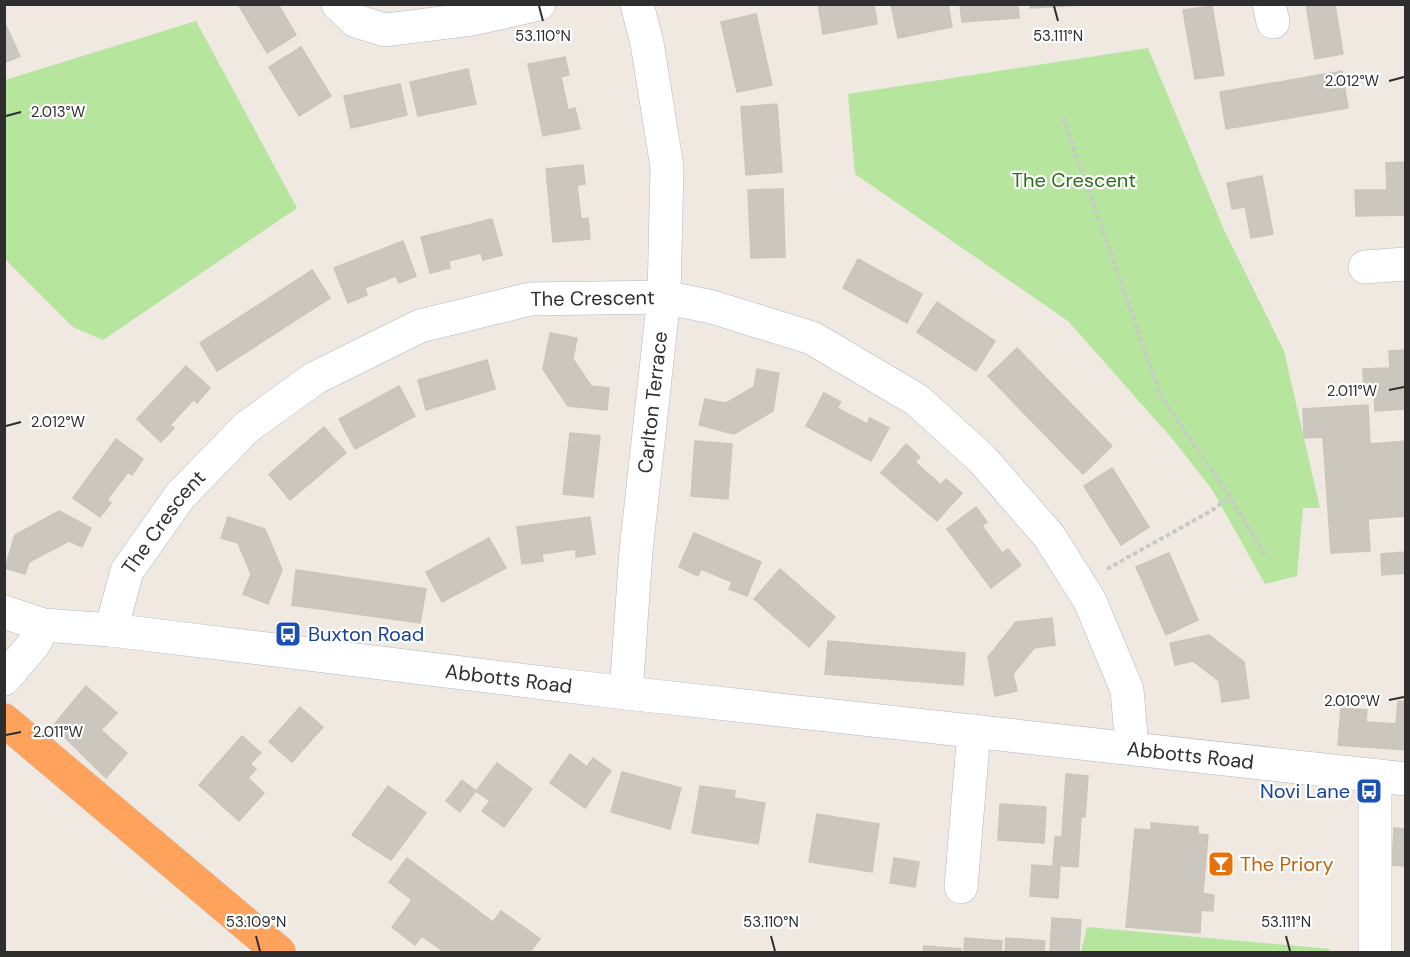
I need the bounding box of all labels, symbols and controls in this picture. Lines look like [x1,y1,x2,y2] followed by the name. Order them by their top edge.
[515,26,571,46] text: 53.110°N
[1033,26,1083,46] text: 53.111°N
[1325,71,1380,91] text: 2.012°W
[31,102,86,122] text: 2.013°W
[1012,167,1136,193] park label: The Crescent
[530,284,655,312] street label: The Crescent
[632,330,673,475] street label: Carlton Terrace
[1327,381,1378,401] text: 2.011°W
[31,412,86,432] text: 2.012°W
[116,464,211,580] street label: The Crescent
[273,619,303,649] bus stop icon: Buxton Road
[308,621,424,647] place label: Buxton Road
[444,658,574,699] street label: Abbotts Road
[1324,691,1380,711] text: 2.010°W
[33,722,84,742] text: 2.011°W
[1126,735,1255,775] street label: Abbotts Road
[1354,776,1384,806] bus stop icon: Novi Lane
[1260,778,1350,804] place label: Novi Lane
[1206,849,1236,879] bar icon: The Priory
[1240,851,1334,877] place label: The Priory
[226,912,286,932] text: 53.109°N
[743,912,799,932] text: 53.110°N
[1261,912,1311,932] text: 53.111°N

